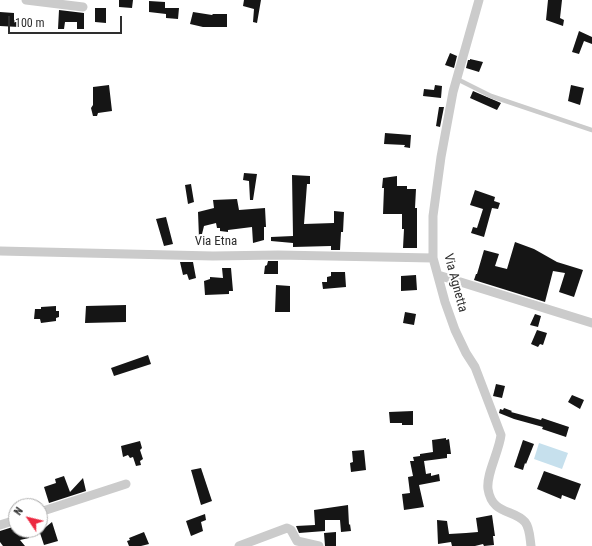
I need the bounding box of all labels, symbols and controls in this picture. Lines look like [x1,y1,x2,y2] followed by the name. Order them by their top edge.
[10,8,124,34] scale bar
[15,16,45,30] text: 100 m
[195,234,237,250] street label: Via Etna
[440,252,470,314] street label: Via Agnetta
[8,498,48,538] north arrow
[11,505,26,518] text: N

